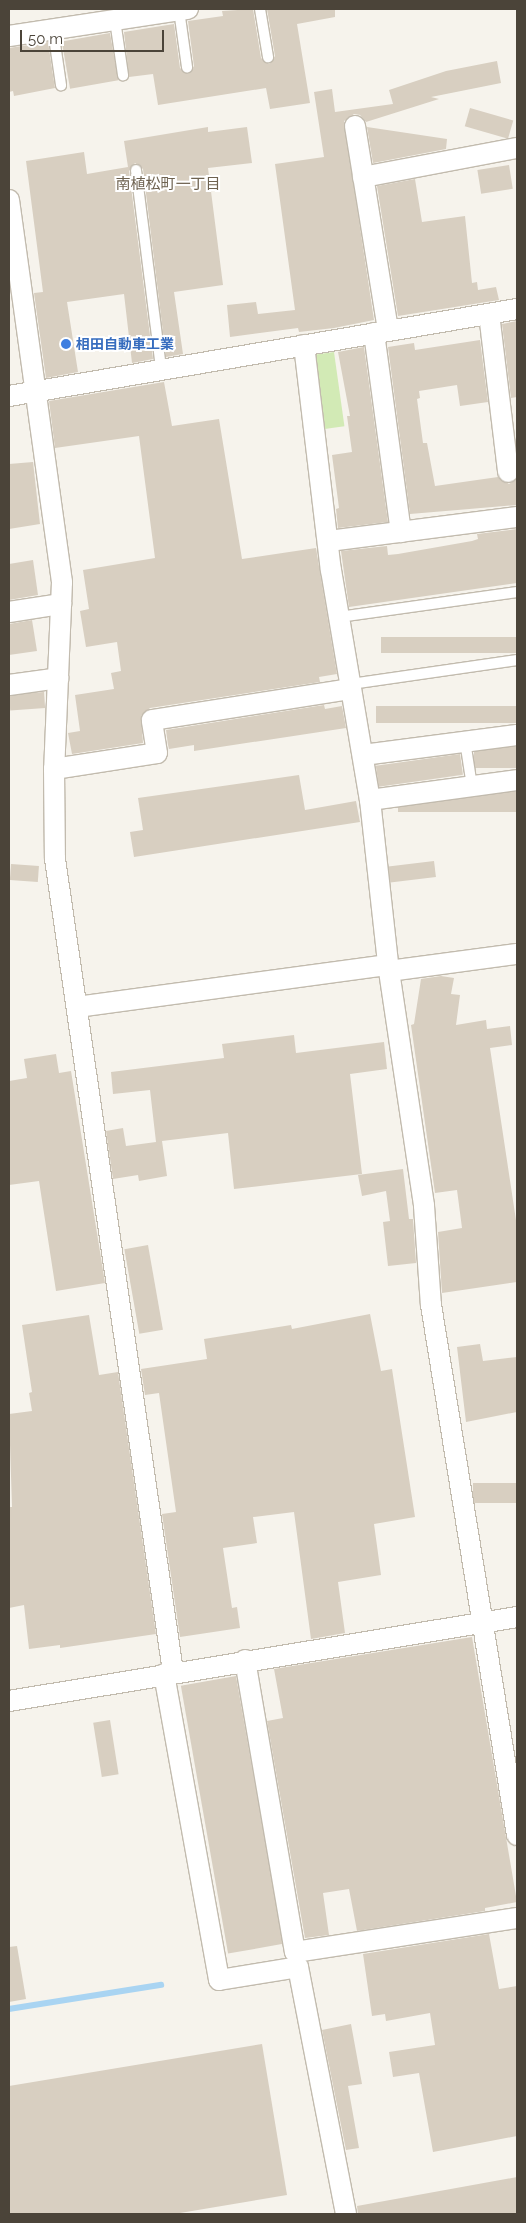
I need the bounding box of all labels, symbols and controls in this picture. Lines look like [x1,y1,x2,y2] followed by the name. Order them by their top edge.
[22,20,166,52] scale bar
[28,30,63,48] text: 50 m
[116,176,220,194] district label: 南植松町一丁目
[76,336,174,352] place label: 相田自動車工業
[60,338,72,350] marker: 相田自動車工業

